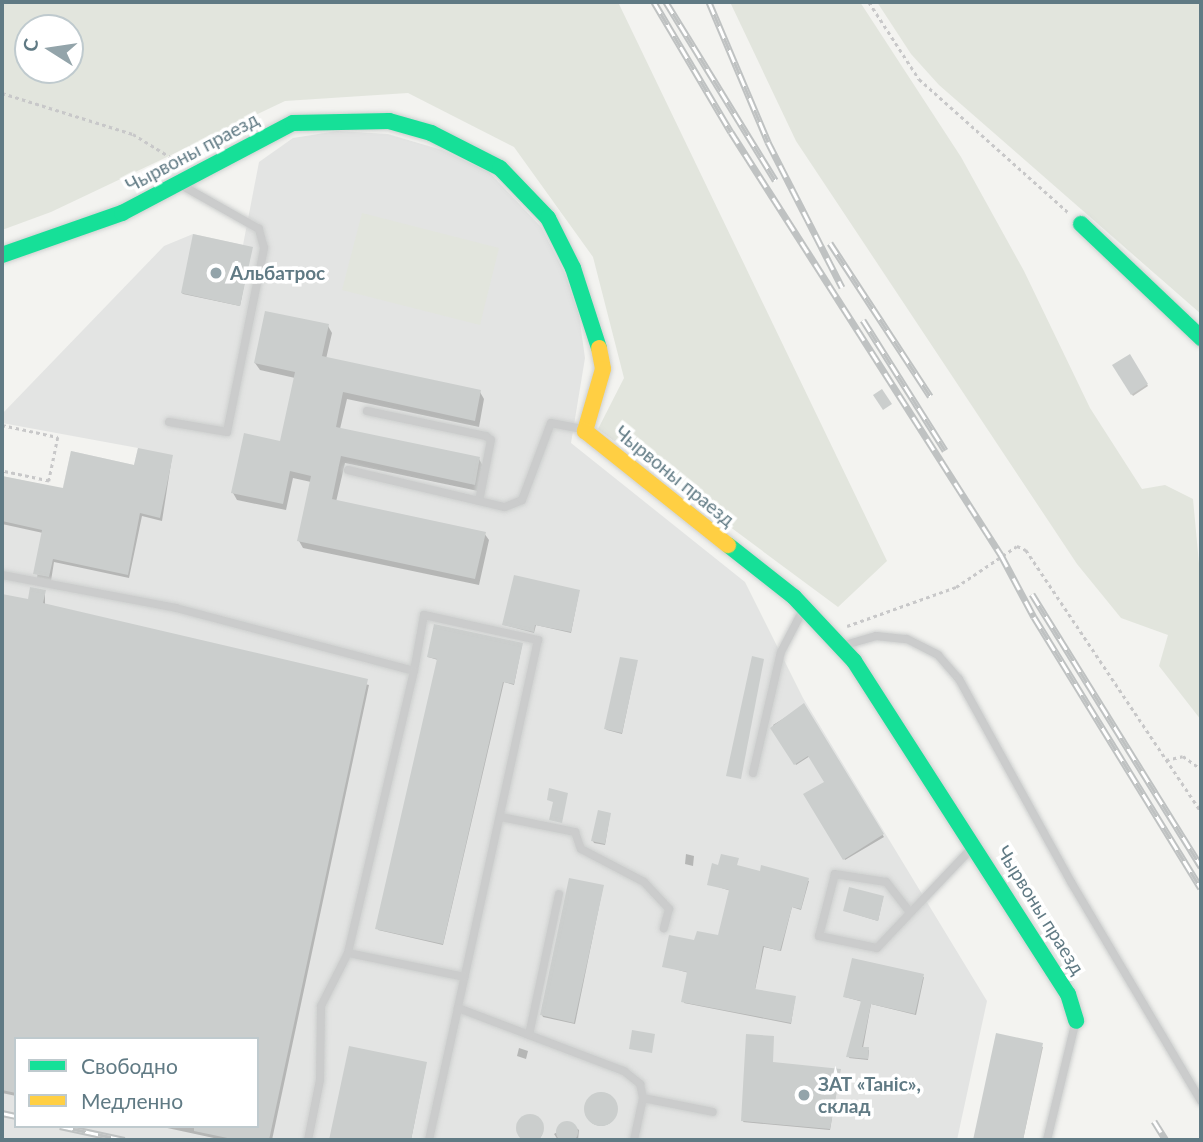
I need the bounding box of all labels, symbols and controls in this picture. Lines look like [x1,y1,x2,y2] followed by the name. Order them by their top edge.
[14,14,84,84] north arrow
[17,36,42,53] text: С
[122,107,262,197] street label: Чырвоны праезд
[230,262,325,284] place label: Альбатрос
[208,265,224,281] marker: Альбатрос
[611,421,739,531] street label: Чырвоны праезд
[992,842,1090,978] street label: Чырвоны праезд
[14,1037,259,1128] legend
[81,1053,178,1078] text: Свободно
[818,1073,921,1117] place label: ЗАТ «Таніс», склад
[796,1087,812,1103] marker: ЗАТ «Таніс», склад
[81,1088,183,1113] text: Медленно

